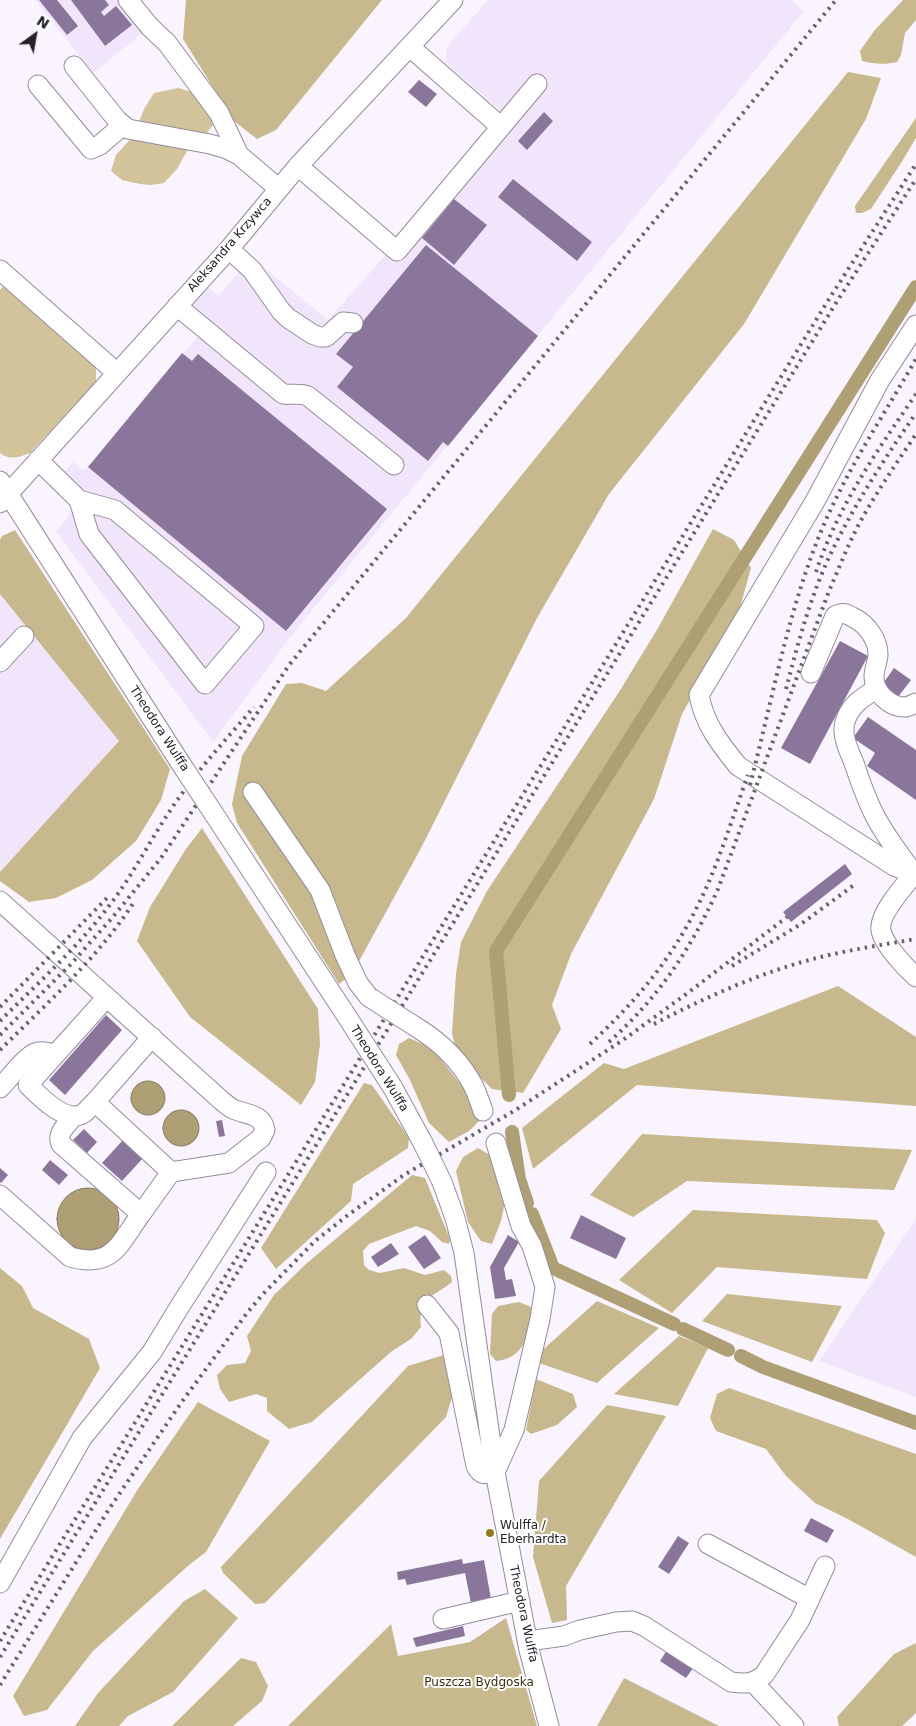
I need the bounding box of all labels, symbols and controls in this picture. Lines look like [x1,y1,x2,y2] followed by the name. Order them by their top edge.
[10,10,60,60] north arrow
[34,12,52,32] text: N
[185,195,275,295] street label: Aleksandra Krzywca
[126,684,192,774] street label: Theodora Wulffa
[347,1023,411,1115] street label: Theodora Wulffa
[500,1519,567,1547] place label: Wulffa / Eberhardta
[484,1527,496,1539] marker: Wulffa / Eberhardta
[506,1564,540,1664] street label: Theodora Wulffa
[424,1676,534,1690] park label: Puszcza Bydgoska

